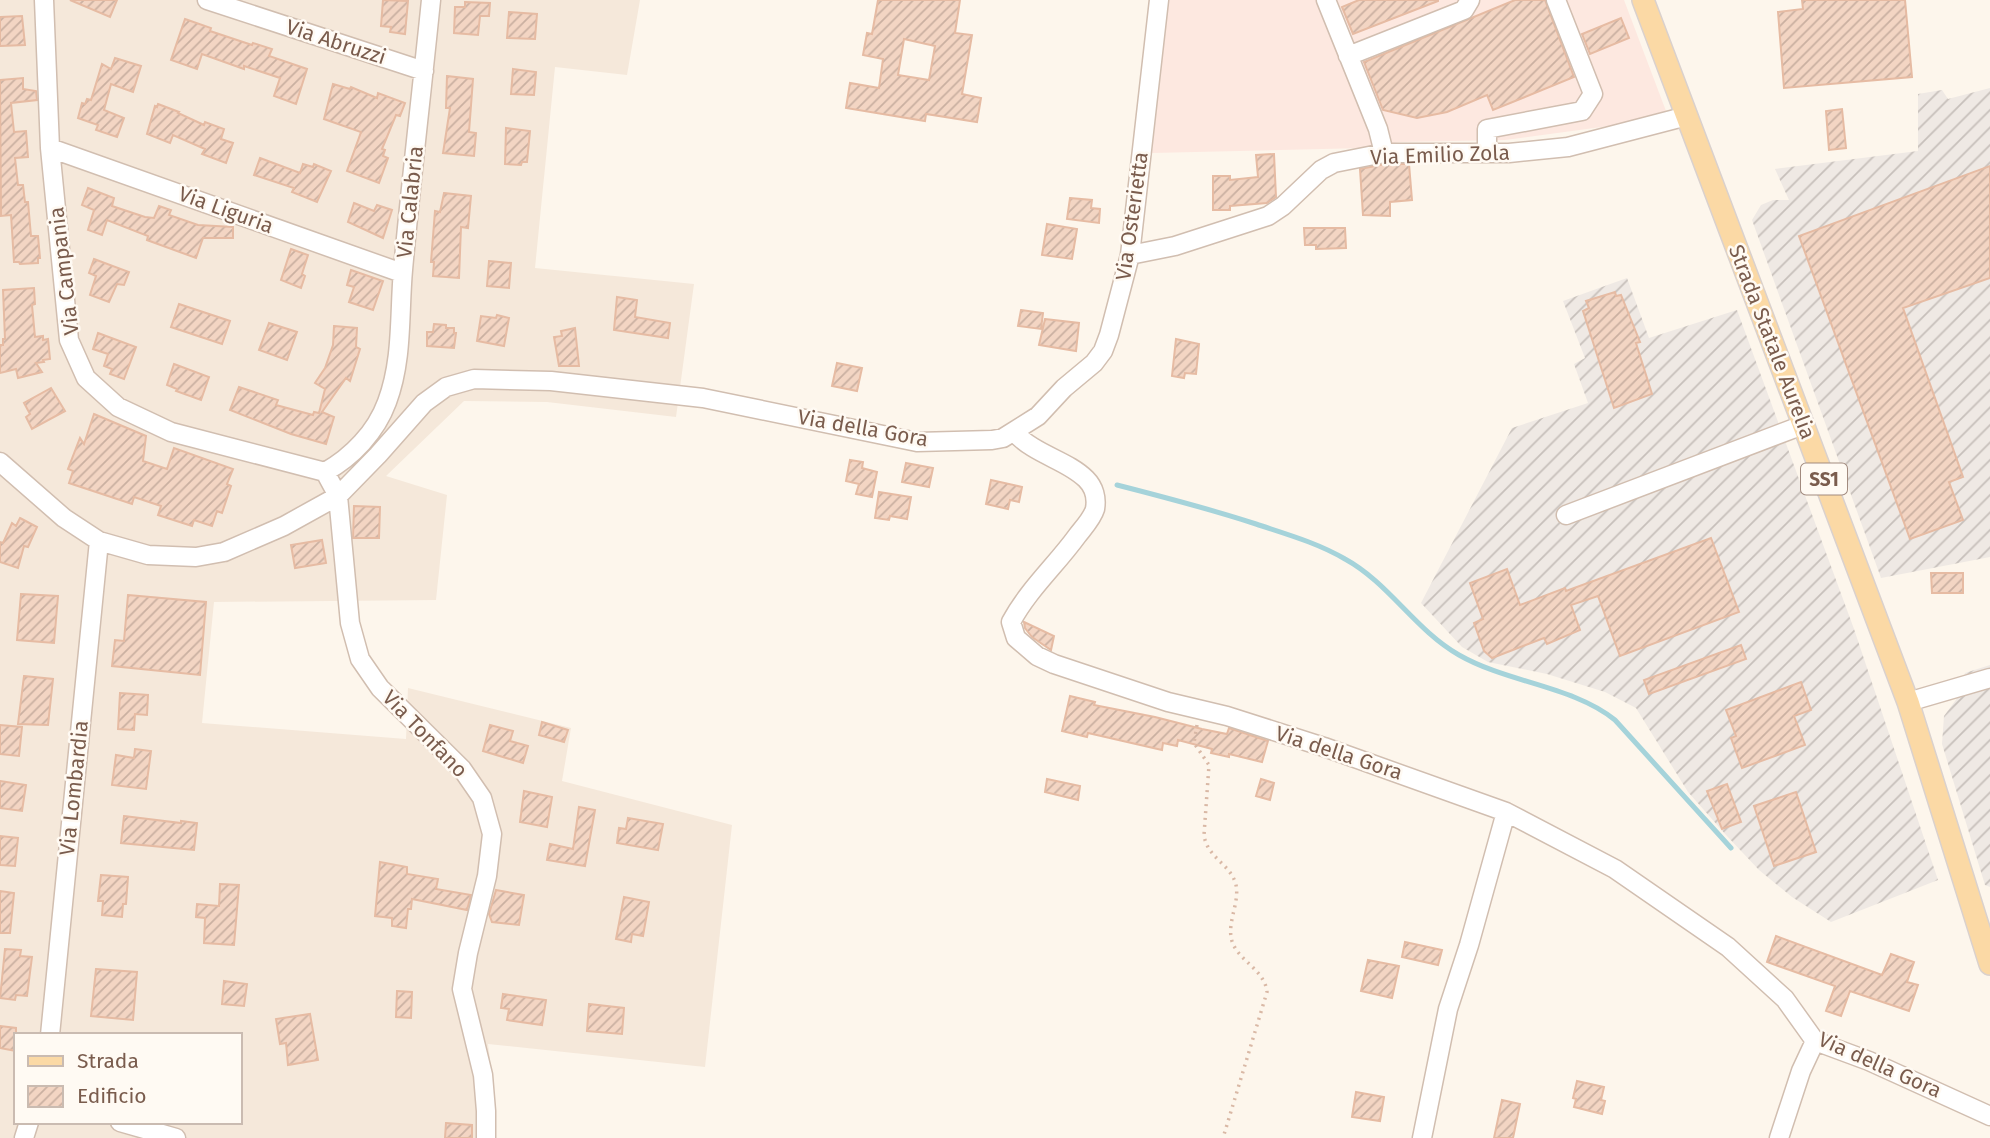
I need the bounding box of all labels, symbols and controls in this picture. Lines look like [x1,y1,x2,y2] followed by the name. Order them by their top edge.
[283,14,389,70] street label: Via Abruzzi
[1370,140,1510,170] street label: Via Emilio Zola
[391,145,429,259] street label: Via Calabria
[1110,150,1154,282] street label: Via Osterietta
[175,181,277,239] street label: Via Liguria
[43,205,85,337] street label: Via Campania
[1723,241,1821,443] street label: Strada Statale Aurelia
[796,404,930,452] street label: Via della Gora
[1801,464,1847,494] road number: SS1
[377,685,473,783] street label: Via Tonfano
[54,719,94,857] street label: Via Lombardia
[1272,720,1406,786] street label: Via della Gora
[1814,1026,1946,1104] street label: Via della Gora
[14,1033,242,1124] legend
[77,1048,139,1074] text: Strada
[77,1083,147,1109] text: Edificio

